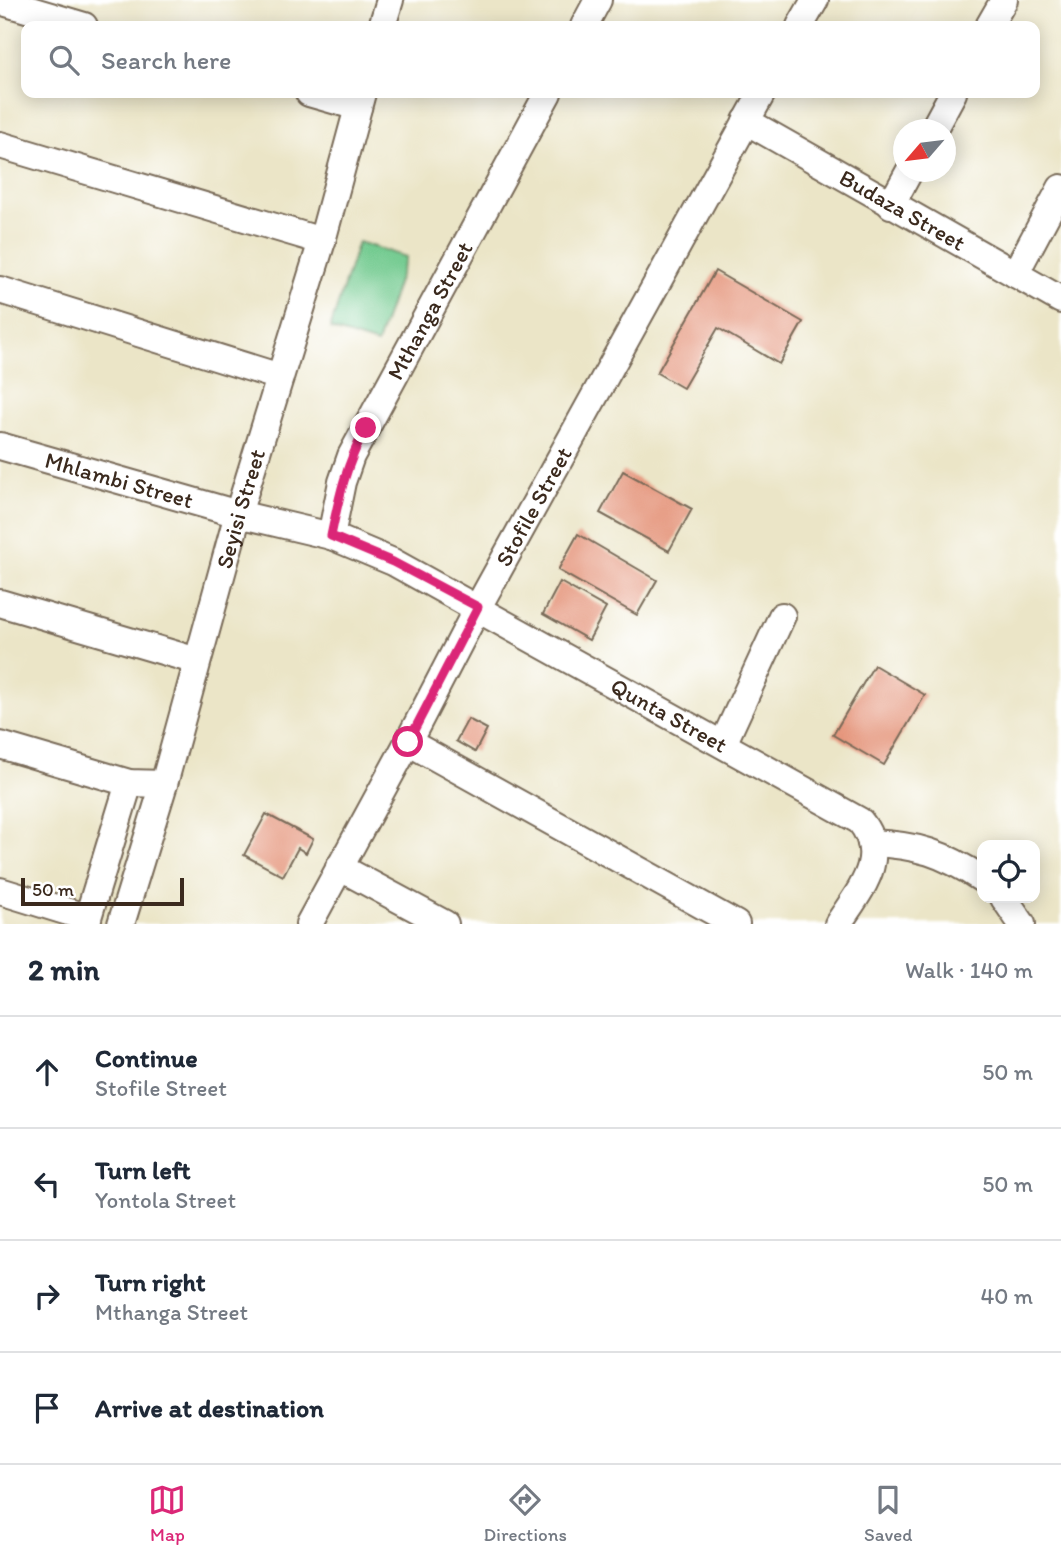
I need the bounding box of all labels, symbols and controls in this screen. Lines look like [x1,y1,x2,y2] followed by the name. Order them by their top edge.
[21,21,1040,98] search box
[45,41,83,79] icon: search
[101,44,231,76] text: Search here
[893,119,956,182] north arrow
[835,163,971,257] street label: Budaza Street
[381,237,479,385] street label: Mthanga Street
[350,412,381,443] route end
[489,442,578,571] street label: Stofile Street
[210,445,271,572] street label: Seyisi Street
[42,446,197,515] street label: Mhlambi Street
[606,672,733,759] street label: Qunta Street
[392,726,423,757] route start
[977,840,1040,903] map controls
[977,840,1040,903] button: locate
[21,875,184,907] scale bar
[32,878,74,901] text: 50 m
[28,951,99,988] text: 2 min
[905,956,1033,984] text: Walk · 140 m
[95,1042,198,1074] text: Continue
[28,1053,66,1091] icon: ahead
[982,1058,1033,1086] text: 50 m
[95,1074,227,1102] text: Stofile Street
[95,1154,191,1186] text: Turn left
[28,1165,66,1203] icon: left
[982,1170,1033,1198] text: 50 m
[95,1186,236,1214] text: Yontola Street
[95,1266,206,1298] text: Turn right
[28,1277,66,1315] icon: right
[980,1282,1033,1310] text: 40 m
[95,1298,248,1326] text: Mthanga Street
[28,1389,66,1427] icon: arrive
[95,1392,324,1424] text: Arrive at destination
[148,1481,186,1546] tab: Map
[483,1481,567,1546] tab: Directions
[864,1481,912,1546] tab: Saved

